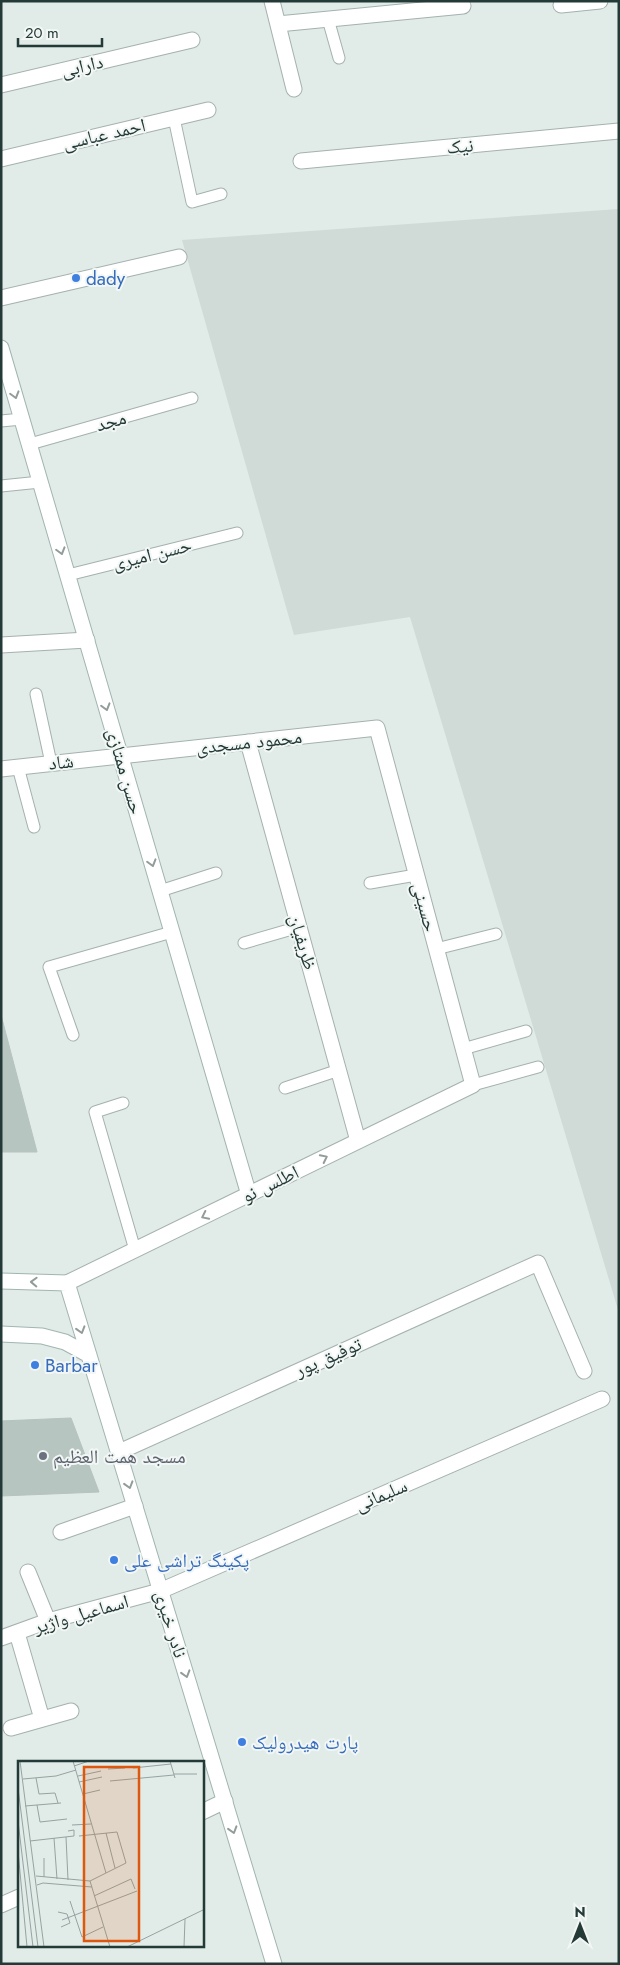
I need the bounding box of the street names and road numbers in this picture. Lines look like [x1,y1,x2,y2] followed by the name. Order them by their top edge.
[58,48,106,84] street label: دارابی
[60,111,148,157] street label: احمد عباسی
[445,131,475,161] street label: نیک
[93,404,129,438] street label: مجد
[109,531,195,577] street label: حسن امیری
[195,723,303,761] street label: محمود مسجدی
[100,725,150,817] street label: حسن ممتازی
[47,747,75,777] street label: شاد
[405,879,445,935] street label: حسینی
[282,911,324,973] street label: ظریفیان
[237,1159,303,1209] street label: اطلس نو
[289,1330,366,1384] street label: توفیق پور
[350,1472,412,1518] street label: سلیمانی
[148,1587,194,1661] street label: نادر خیری
[29,1588,132,1641] street label: اسماعیل واژیر

